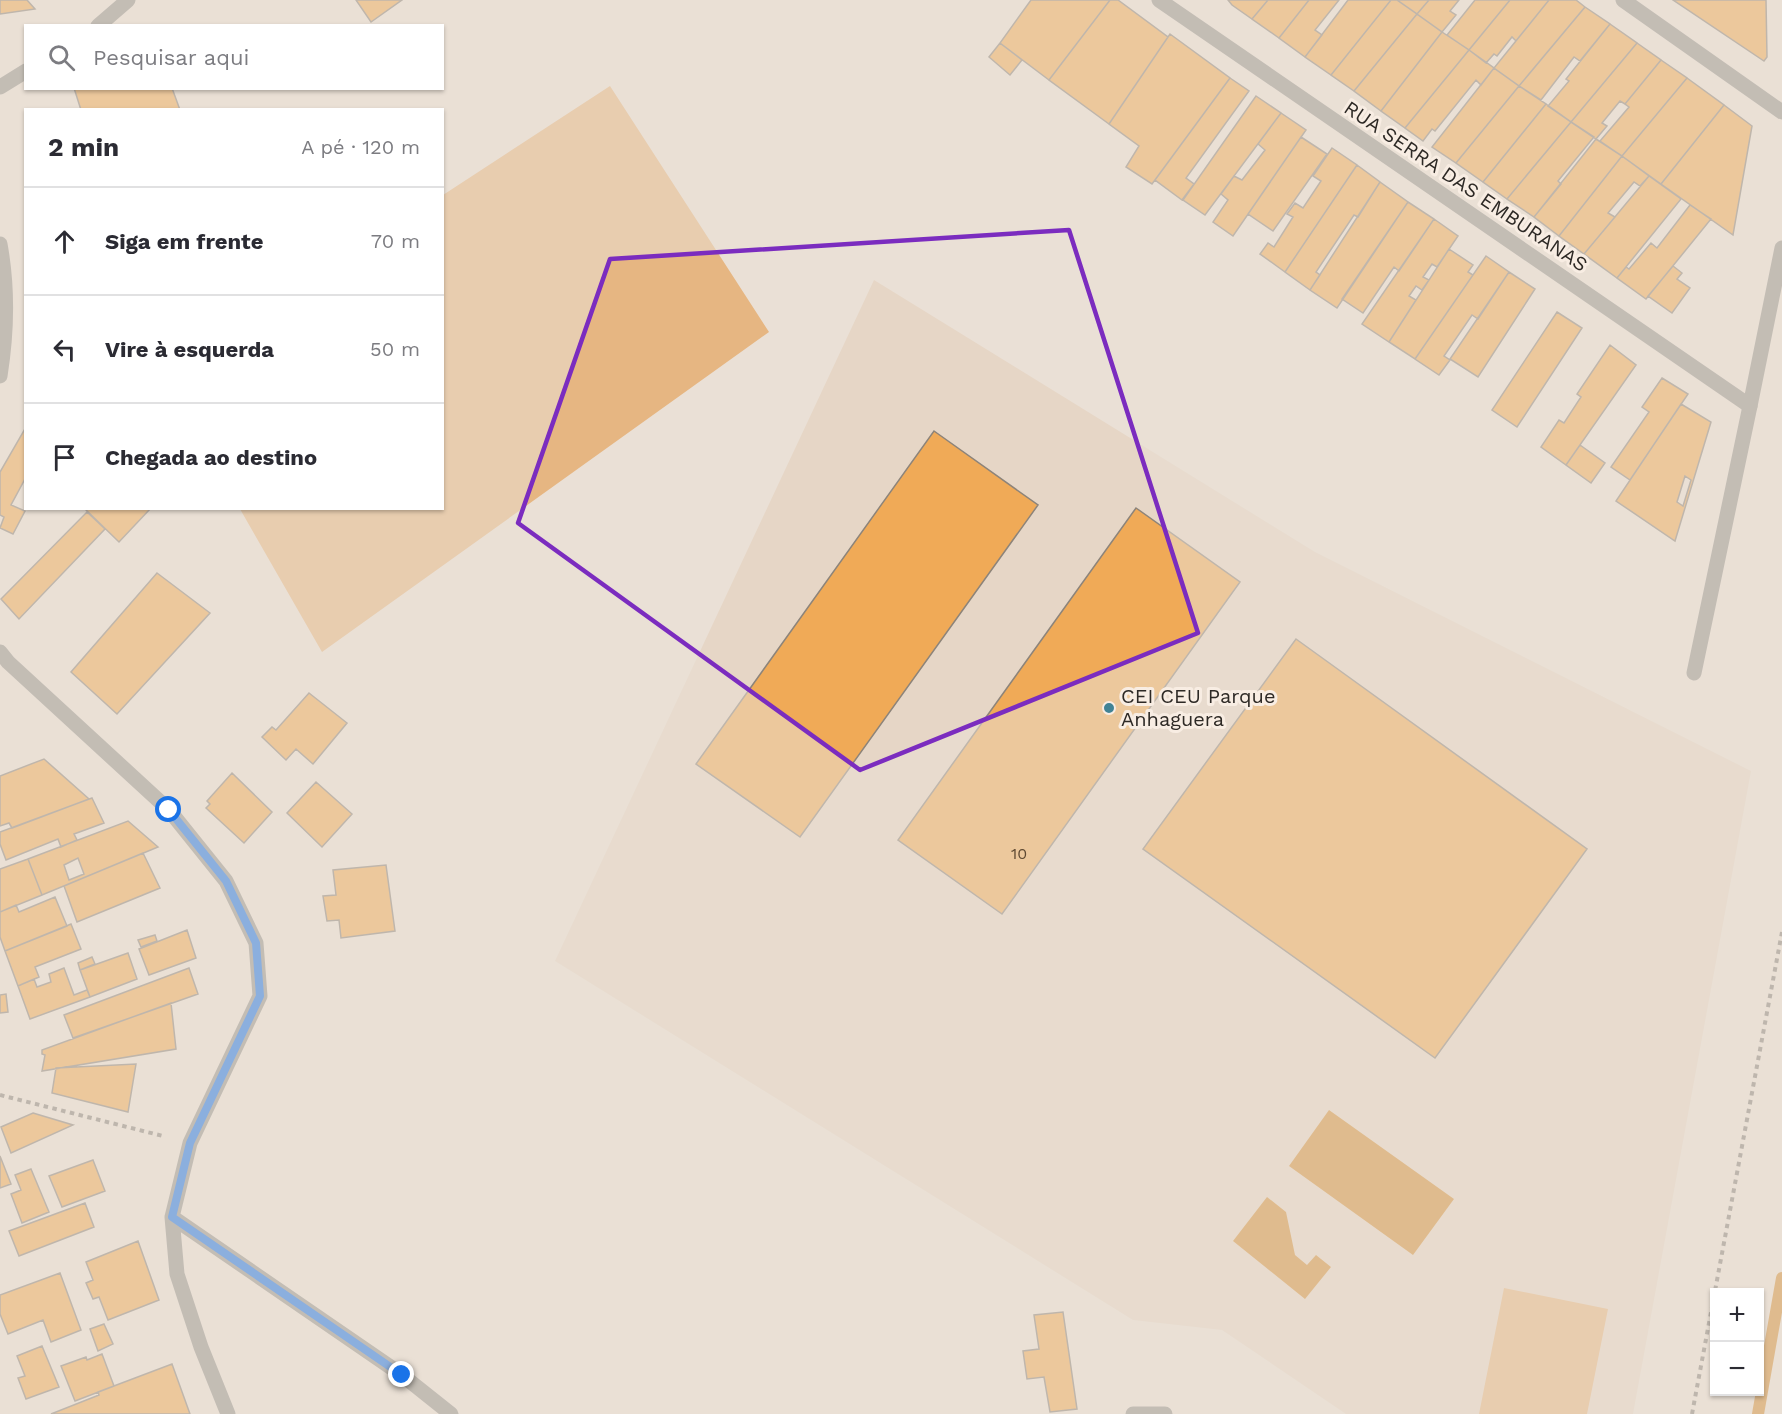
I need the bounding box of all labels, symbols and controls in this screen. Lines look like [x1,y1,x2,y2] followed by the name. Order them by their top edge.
[24,24,444,90] search box
[45,41,78,74] icon: search
[93,45,249,70] text: Pesquisar aqui
[1340,95,1592,277] street label: RUA SERRA DAS EMBURANAS
[48,132,119,162] text: 2 min
[301,135,420,159] text: A pé · 120 m
[48,225,81,258] icon: ahead
[105,229,263,254] text: Siga em frente
[371,229,420,253] text: 70 m
[48,333,81,366] icon: left
[105,337,274,362] text: Vire à esquerda
[370,337,420,361] text: 50 m
[48,441,81,474] icon: arrive
[105,445,317,470] text: Chegada ao destino
[1121,684,1275,731] place label: CEI CEU Parque Anhaguera
[1102,701,1116,715] marker: CEI CEU Parque Anhaguera
[155,796,181,822] route start
[1011,844,1027,863] house number: 10
[1710,1288,1764,1396] map controls
[1710,1288,1764,1342] button: +
[1710,1342,1764,1396] button: −
[388,1361,414,1387] route end

